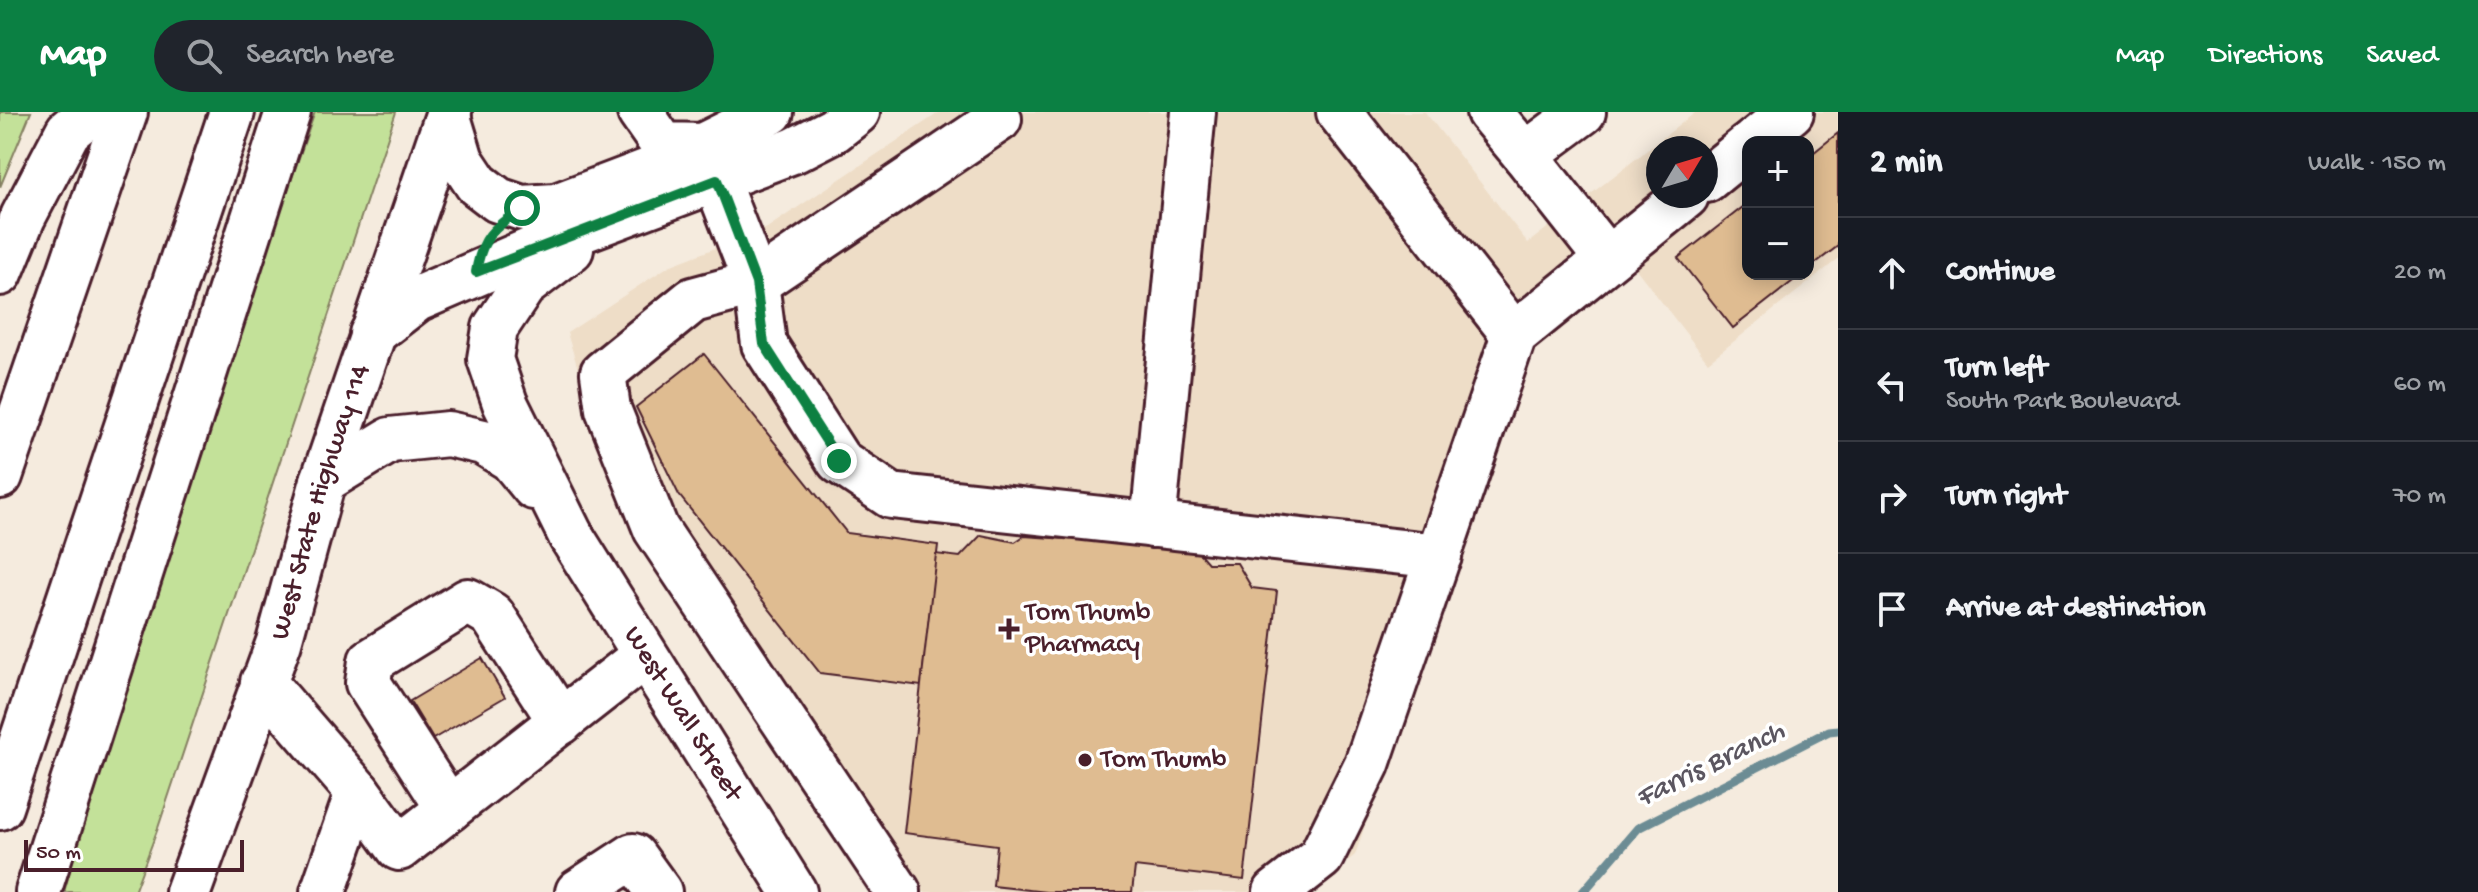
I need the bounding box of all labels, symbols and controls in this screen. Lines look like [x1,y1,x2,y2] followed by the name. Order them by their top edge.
[154,20,714,92] search box
[40,34,106,78] text: Map
[182,34,226,78] icon: search
[246,39,394,74] text: Search here
[2116,40,2164,73] text: Map
[2208,40,2322,73] text: Directions
[2366,40,2438,73] text: Saved
[1646,136,1718,208] north arrow
[1742,136,1814,280] map controls
[1742,136,1814,208] button: +
[1870,144,1942,184] text: 2 min
[2308,149,2446,180] text: Walk · 150 m
[504,190,540,226] route start
[1742,208,1814,280] button: −
[1870,251,1914,295] icon: ahead
[1946,256,2055,291] text: Continue
[2394,258,2446,289] text: 20 m
[1946,352,2047,387] text: Turn left
[264,360,378,643] street label: West State Highway 114
[1870,363,1914,407] icon: left
[2393,370,2446,401] text: 60 m
[1946,387,2179,418] text: South Park Boulevard
[821,443,857,479] route end
[1870,475,1914,519] icon: right
[1946,480,2066,515] text: Turn right
[2393,482,2446,513] text: 70 m
[1870,587,1914,631] icon: arrive
[1946,592,2206,627] text: Arrive at destination
[1023,597,1151,662] place label: Tom Thumb Pharmacy
[1000,620,1018,638] marker: Tom Thumb Pharmacy
[615,621,751,810] street label: West Wall Street
[1631,715,1792,817] water label: Farris Branch
[1099,744,1227,777] place label: Tom Thumb
[1076,751,1094,769] marker: Tom Thumb
[24,836,244,872] scale bar
[36,841,81,867] text: 50 m

